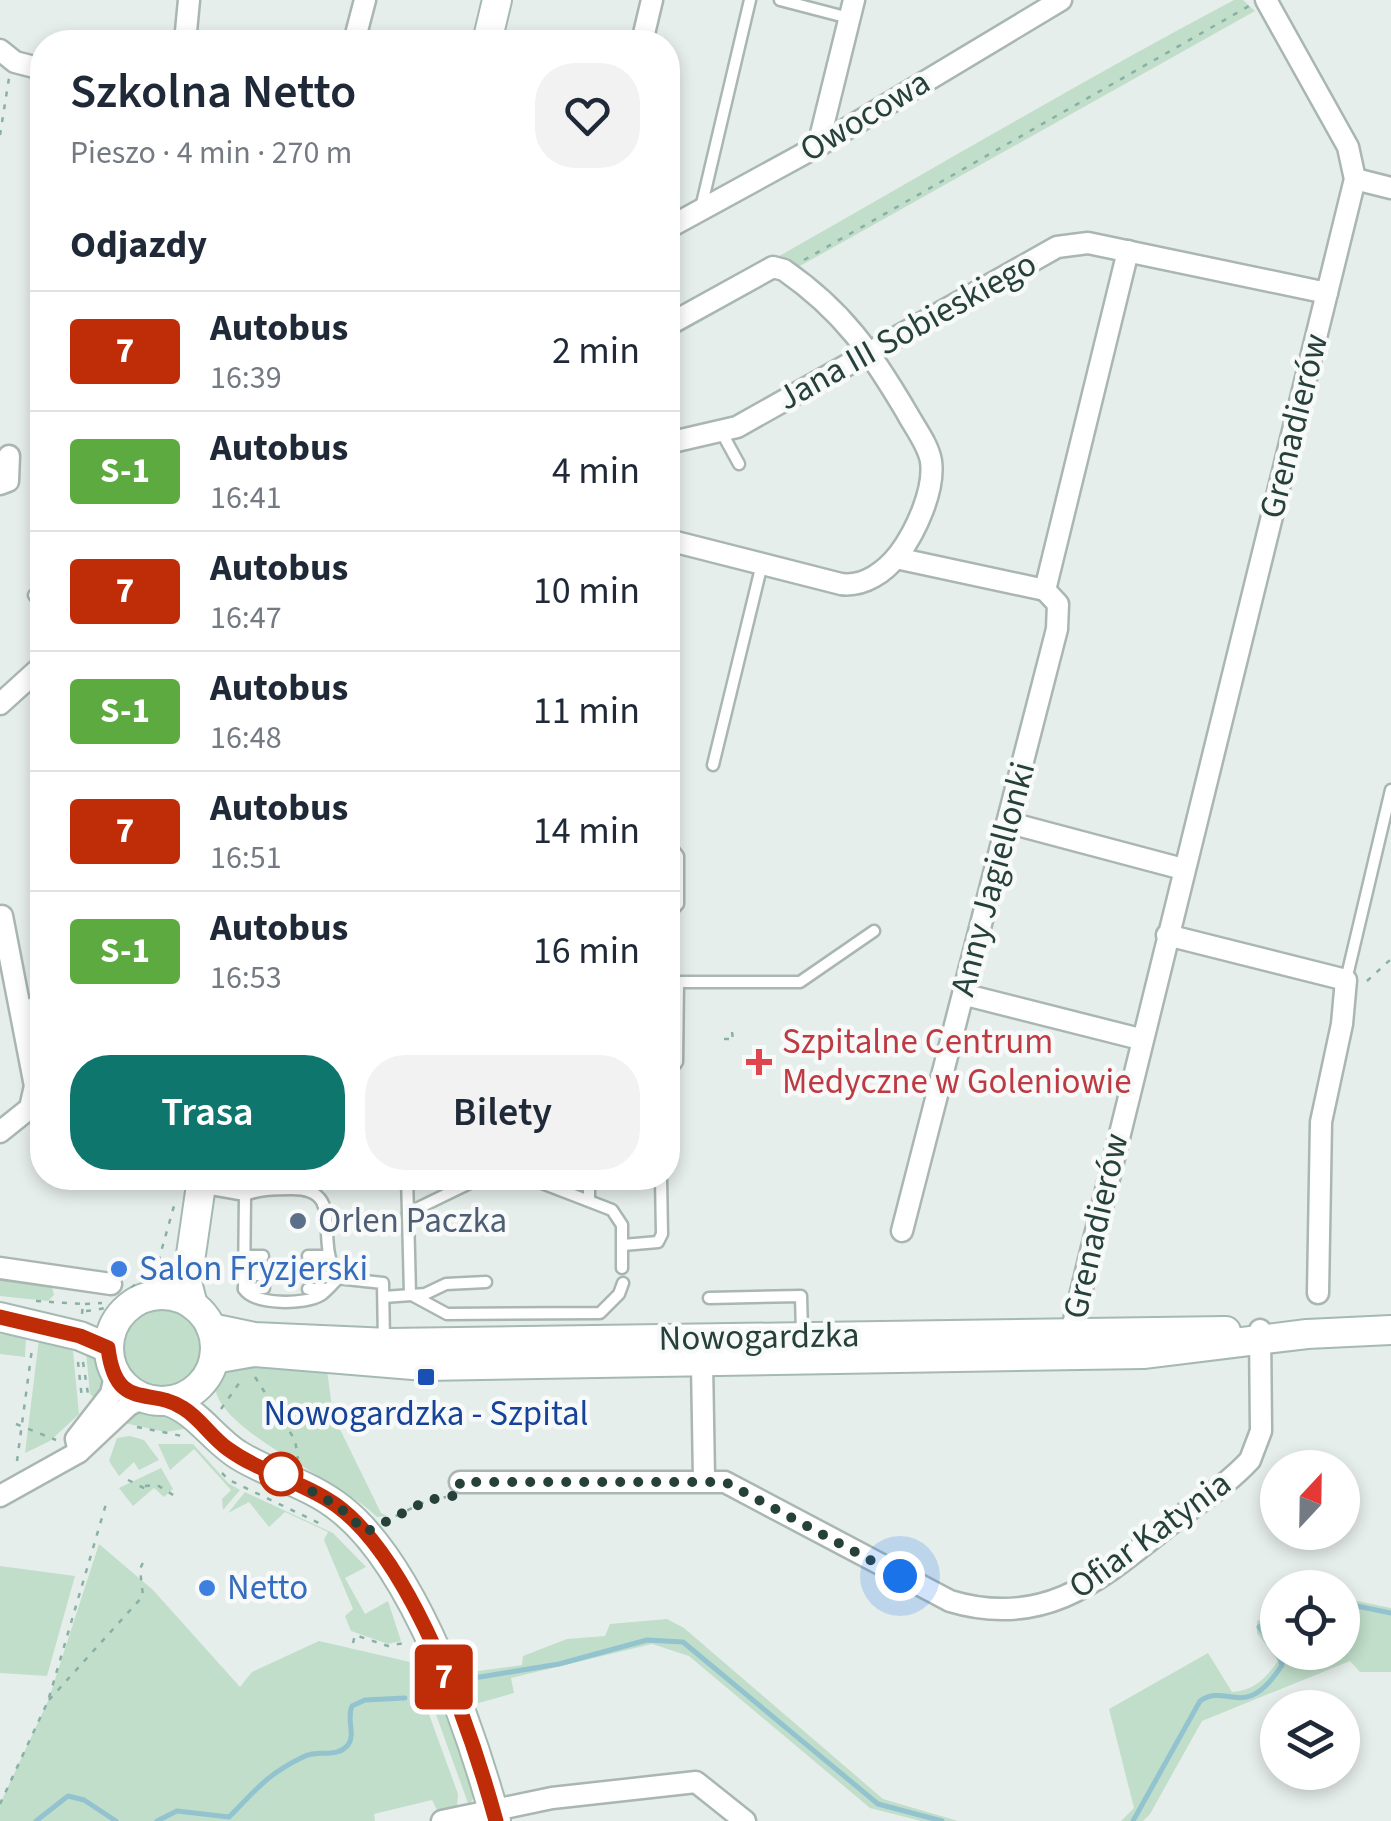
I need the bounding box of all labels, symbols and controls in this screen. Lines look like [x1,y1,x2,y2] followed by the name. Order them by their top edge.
[70,58,356,126] text: Szkolna Netto
[791,58,939,174] street label: Owocowa
[535,63,640,168] button: heart
[70,130,352,176] text: Pieszo · 4 min · 270 m
[70,218,207,272] text: Odjazdy
[768,239,1046,423] street label: Jana III Sobieskiego
[210,301,348,355] text: Autobus
[552,324,640,378] text: 2 min
[116,326,134,376] text: 7
[1247,328,1341,524] street label: Grenadierów
[210,355,282,401] text: 16:39
[210,421,348,475] text: Autobus
[552,444,640,498] text: 4 min
[100,446,150,496] text: S-1
[210,475,282,521] text: 16:41
[210,541,348,595] text: Autobus
[533,564,640,618] text: 10 min
[116,566,134,616] text: 7
[210,595,282,641] text: 16:47
[210,661,348,715] text: Autobus
[533,684,640,738] text: 11 min
[100,686,150,736] text: S-1
[210,715,282,761] text: 16:48
[938,756,1048,1002] street label: Anny Jagiellonki
[210,781,348,835] text: Autobus
[533,804,640,858] text: 14 min
[116,806,134,856] text: 7
[210,835,282,881] text: 16:51
[210,901,348,955] text: Autobus
[533,924,640,978] text: 16 min
[100,926,150,976] text: S-1
[210,955,282,1001] text: 16:53
[782,1017,1132,1107] place label: Szpitalne Centrum Medyczne w Goleniowie
[746,1049,772,1075] marker: Szpitalne Centrum Medyczne w Goleniowie
[70,1055,345,1170] button: Trasa
[365,1055,640,1170] button: Bilety
[1050,1128,1142,1324] street label: Grenadierów
[318,1196,507,1246] place label: Orlen Paczka
[287,1210,309,1232] marker: Orlen Paczka
[139,1244,368,1294] place label: Salon Fryzjerski
[108,1258,130,1280] marker: Salon Fryzjerski
[658,1310,860,1364] street label: Nowogardzka
[415,1366,437,1388] marker: Nowogardzka - Szpital
[263,1389,589,1439] place label: Nowogardzka - Szpital
[1260,1450,1360,1550] north arrow
[1260,1450,1360,1790] map controls
[260,1453,302,1495] unlabelled marker
[1059,1459,1241,1611] street label: Ofiar Katynia
[875,1551,925,1601] your location
[227,1563,308,1613] place label: Netto
[1260,1570,1360,1670] button: locate
[196,1577,218,1599] marker: Netto
[412,1644,476,1710] line badge: 7
[435,1652,453,1702] text: 7
[1260,1690,1360,1790] button: layers

